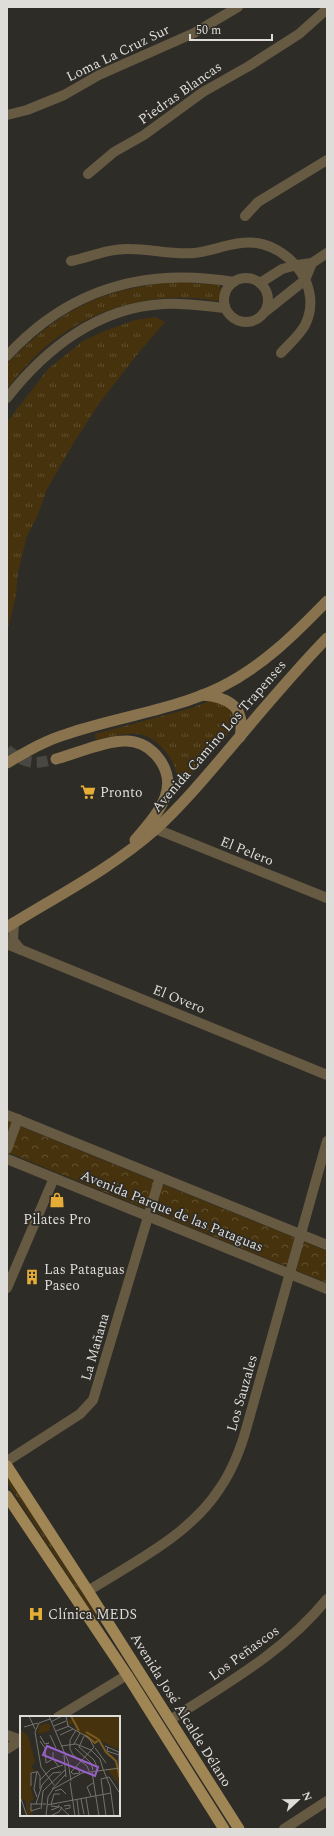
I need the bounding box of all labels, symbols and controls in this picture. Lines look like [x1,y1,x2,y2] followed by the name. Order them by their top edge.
[190,16,272,42] scale bar
[63,19,174,87] street label: Loma La Cruz Sur
[196,21,221,40] text: 50 m
[134,56,226,130] street label: Piedras Blancas
[147,655,291,817] street label: Avenida Camino Los Trapenses
[100,782,143,803] place label: Pronto
[79,783,97,801] supermarket icon: Pronto
[217,831,277,871] street label: El Pelero
[150,979,208,1019] street label: El Overo
[78,1165,266,1257] street label: Avenida Parque de las Pataguas
[48,1191,66,1209] shop icon: Pilates Pro
[23,1209,91,1230] place label: Pilates Pro
[44,1259,125,1296] place label: Las Pataguas Paseo
[23,1268,41,1286] building icon: Las Pataguas Paseo
[75,1311,115,1383] street label: La Mañana
[221,1352,263,1434] street label: Los Sauzales
[48,1604,137,1625] place label: Clínica MEDS
[27,1605,45,1623] hospital icon: Clínica MEDS
[204,1620,284,1686] street label: Los Peñascos
[125,1629,237,1791] street label: Avenida José Alcalde Délano
[20,1716,120,1816] inset map
[278,1780,318,1820] north arrow
[297,1789,316,1804] text: N

